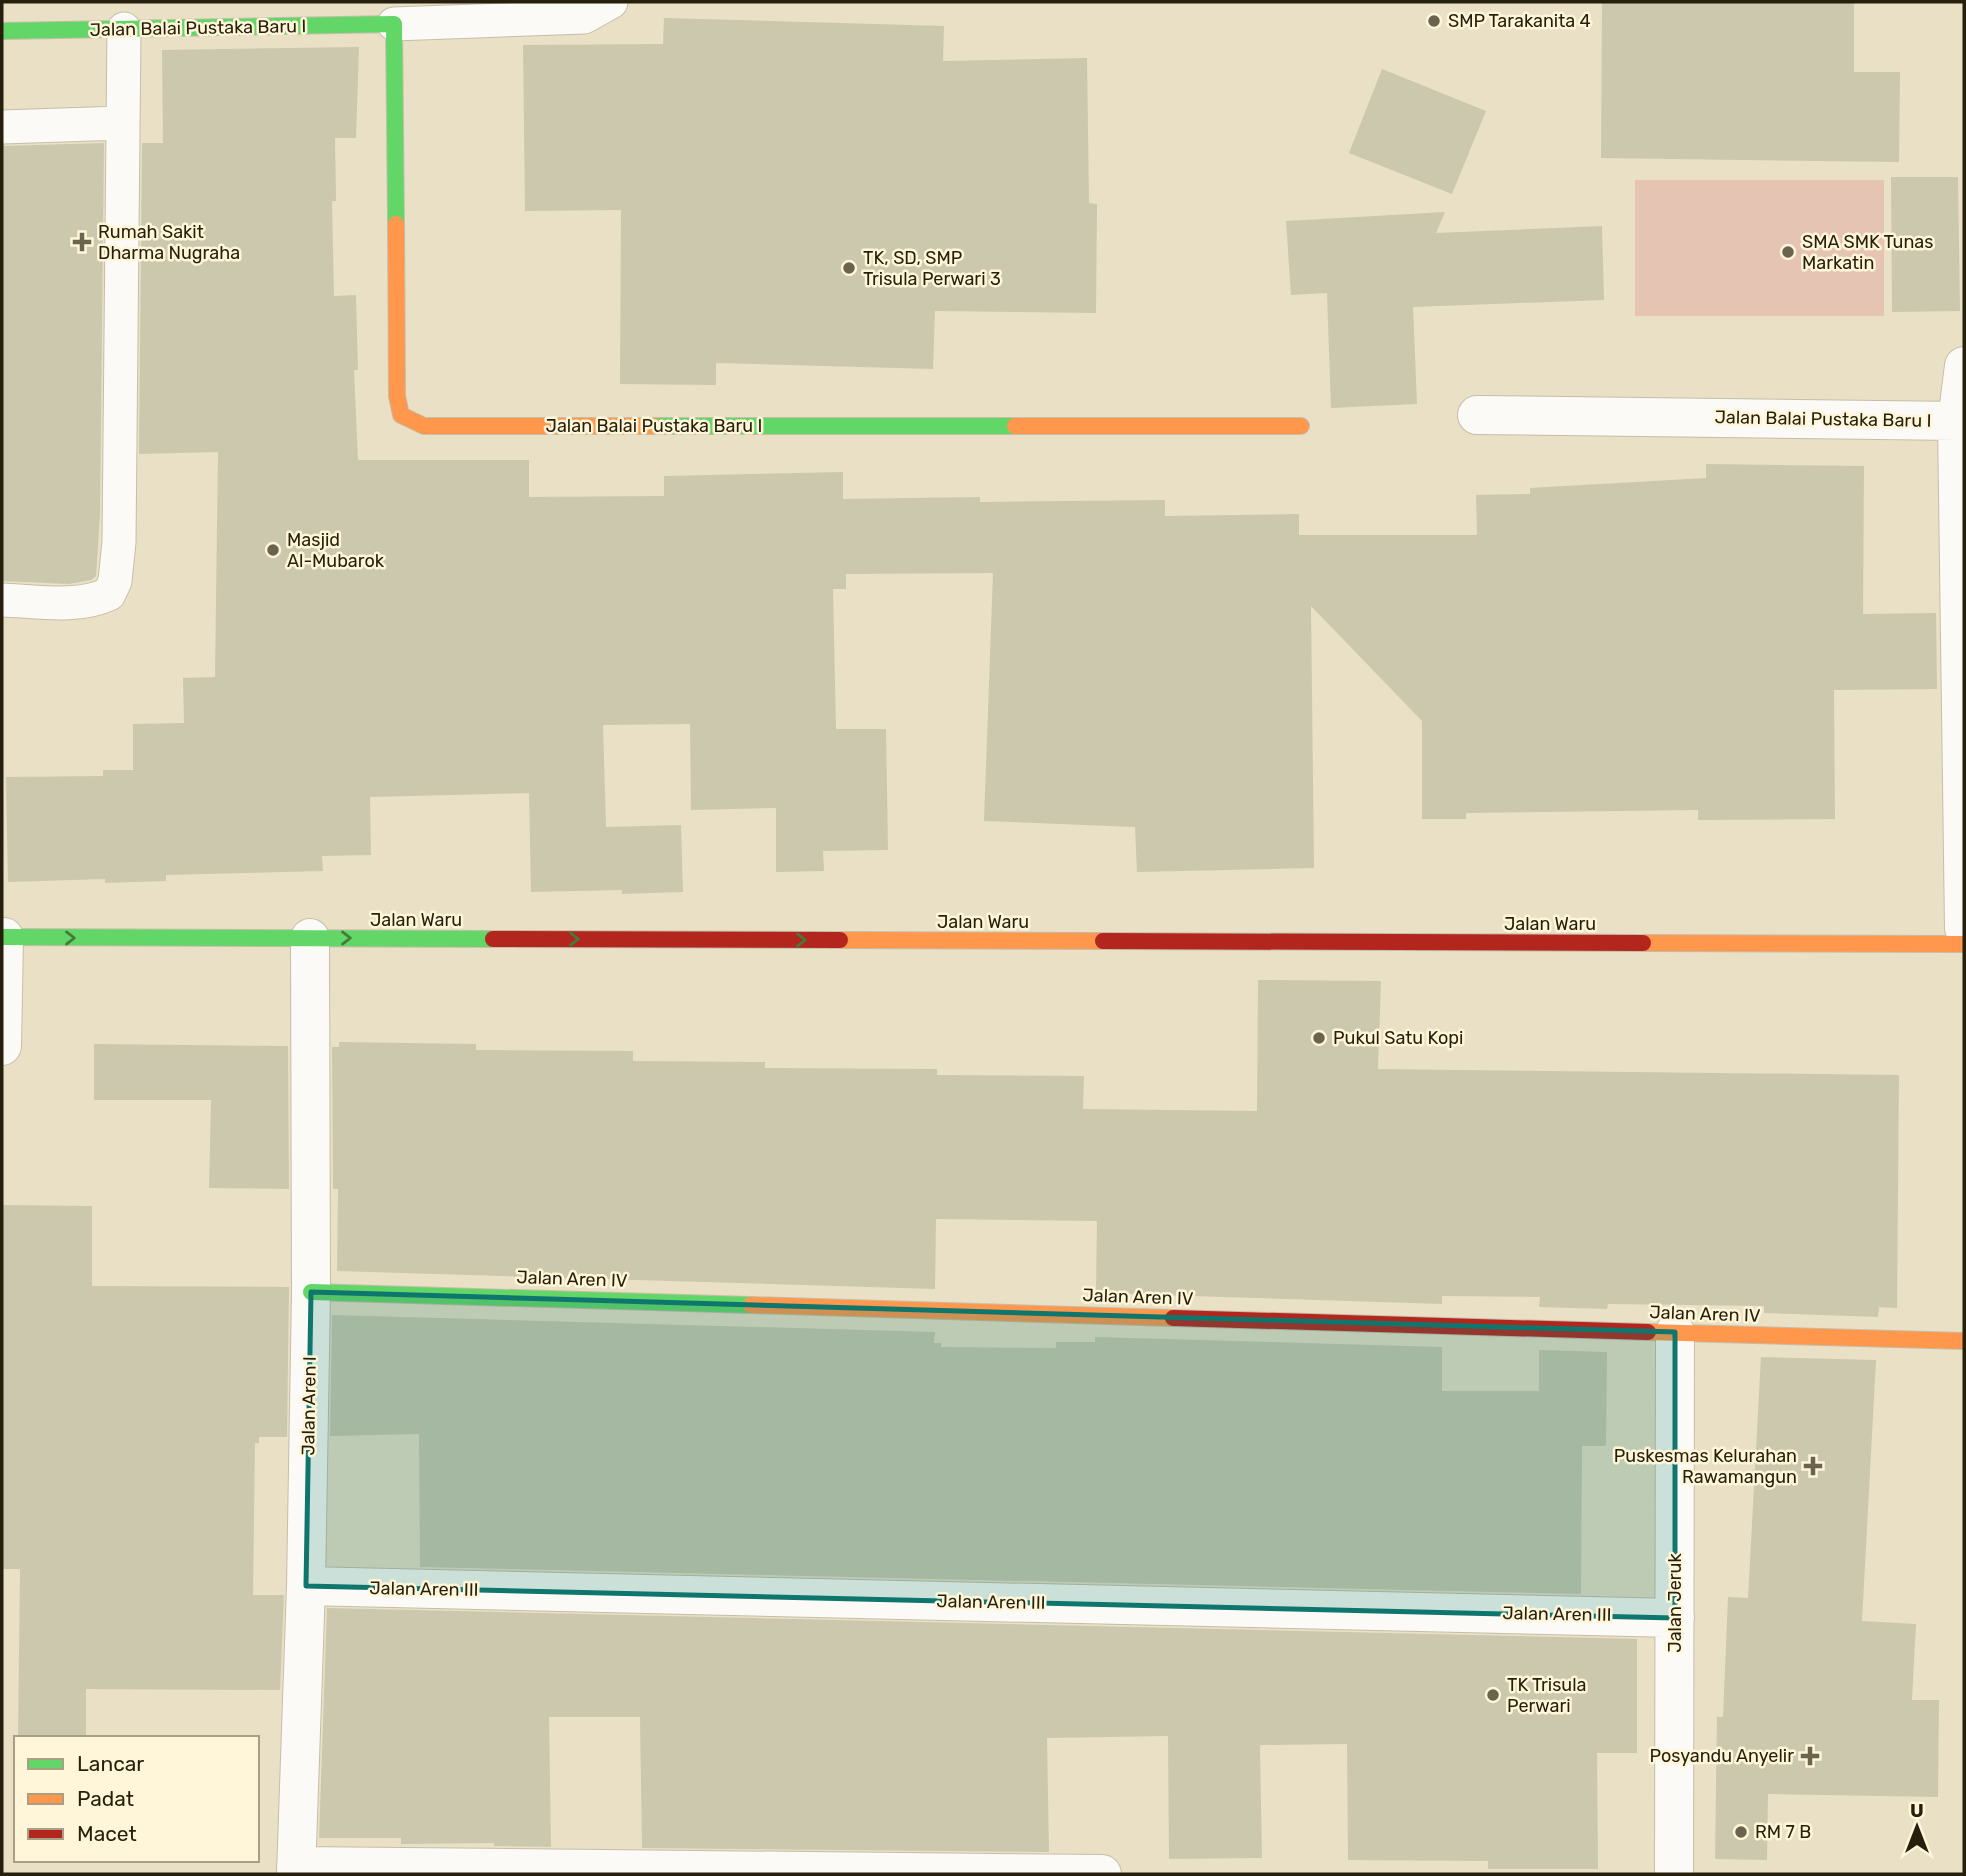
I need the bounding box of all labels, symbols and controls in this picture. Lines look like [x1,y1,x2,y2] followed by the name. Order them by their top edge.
[1448,10,1591,32] place label: SMP Tarakanita 4
[1426,13,1442,29] marker: SMP Tarakanita 4
[89,15,307,41] street label: Jalan Balai Pustaka Baru I
[98,221,240,264] place label: Rumah Sakit Dharma Nugraha
[1802,231,1933,274] place label: SMA SMK Tunas Markatin
[72,232,92,252] marker: Rumah Sakit Dharma Nugraha
[1780,244,1796,260] marker: SMA SMK Tunas Markatin
[863,247,1001,290] place label: TK, SD, SMP Trisula Perwari 3
[841,260,857,276] marker: TK, SD, SMP Trisula Perwari 3
[1714,406,1932,432] street label: Jalan Balai Pustaka Baru I
[546,415,762,437] street label: Jalan Balai Pustaka Baru I
[287,529,385,572] place label: Masjid Al-Mubarok
[265,542,281,558] marker: Masjid Al-Mubarok
[370,909,462,931] street label: Jalan Waru
[937,911,1029,933] street label: Jalan Waru
[1504,913,1596,935] street label: Jalan Waru
[65,930,76,946] one-way arrow
[341,931,352,946] one-way arrow
[569,932,580,947] one-way arrow
[797,932,807,948] one-way arrow
[1333,1027,1463,1049] place label: Pukul Satu Kopi
[1311,1030,1327,1046] marker: Pukul Satu Kopi
[516,1266,628,1292] street label: Jalan Aren IV
[1082,1284,1194,1310] street label: Jalan Aren IV
[1649,1301,1761,1327] street label: Jalan Aren IV
[297,1356,321,1456] street label: Jalan Aren I
[1614,1445,1797,1488] place label: Puskesmas Kelurahan Rawamangun
[1803,1456,1823,1476] marker: Puskesmas Kelurahan Rawamangun
[1664,1553,1686,1653] street label: Jalan Jeruk
[369,1577,479,1601] street label: Jalan Aren III
[936,1590,1046,1614] street label: Jalan Aren III
[1502,1602,1612,1626] street label: Jalan Aren III
[1507,1674,1587,1717] place label: TK Trisula Perwari
[1485,1687,1501,1703] marker: TK Trisula Perwari
[14,1736,259,1862] legend
[1650,1745,1794,1767] place label: Posyandu Anyelir
[1800,1746,1820,1766] marker: Posyandu Anyelir
[77,1751,144,1776] text: Lancar
[77,1786,134,1811] text: Padat
[1882,1792,1952,1862] north arrow
[1910,1799,1924,1822] text: U
[77,1821,137,1846] text: Macet
[1755,1821,1811,1843] place label: RM 7 B
[1733,1824,1749,1840] marker: RM 7 B

